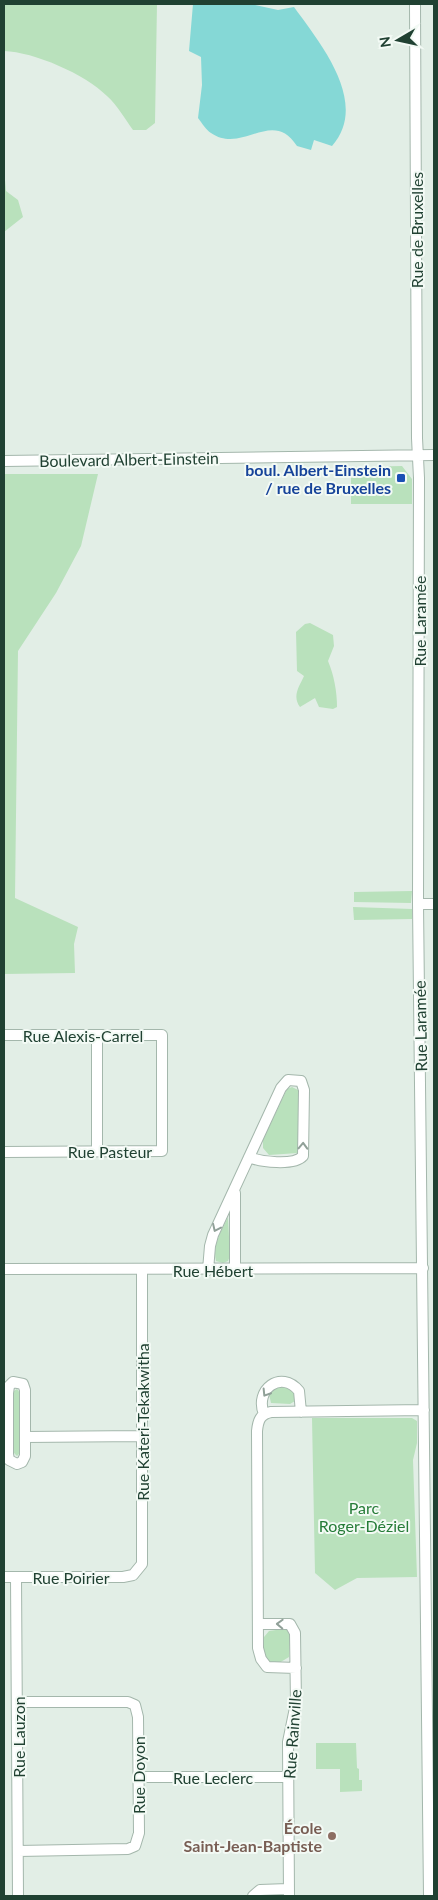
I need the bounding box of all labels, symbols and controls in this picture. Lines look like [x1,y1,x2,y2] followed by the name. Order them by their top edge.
[373,15,423,65] north arrow
[375,35,394,49] text: N
[407,172,426,288] street label: Rue de Bruxelles
[39,448,219,470] street label: Boulevard Albert-Einstein
[245,460,391,497] place label: boul. Albert-Einstein / rue de Bruxelles
[395,472,407,484] marker: boul. Albert-Einstein / rue de Bruxelles
[410,575,429,667] street label: Rue Laramée
[410,980,430,1072] street label: Rue Laramée
[23,1026,143,1045] street label: Rue Alexis-Carrel
[68,1142,152,1161] street label: Rue Pasteur
[298,1142,309,1150] one-way arrow
[212,1223,222,1232] one-way arrow
[173,1261,254,1280] street label: Rue Hébert
[133,1343,152,1501] street label: Rue Kateri-Tekakwitha
[262,1387,272,1396] one-way arrow
[319,1498,409,1535] park label: Parc Roger-Déziel
[32,1568,110,1587] street label: Rue Poirier
[276,1619,284,1629] one-way arrow
[279,1689,305,1779] street label: Rue Rainville
[9,1696,28,1778] street label: Rue Lauzon
[129,1736,148,1814] street label: Rue Doyon
[173,1768,253,1787] street label: Rue Leclerc
[184,1818,322,1855] place label: École Saint-Jean-Baptiste
[326,1830,338,1842] marker: École Saint-Jean-Baptiste

